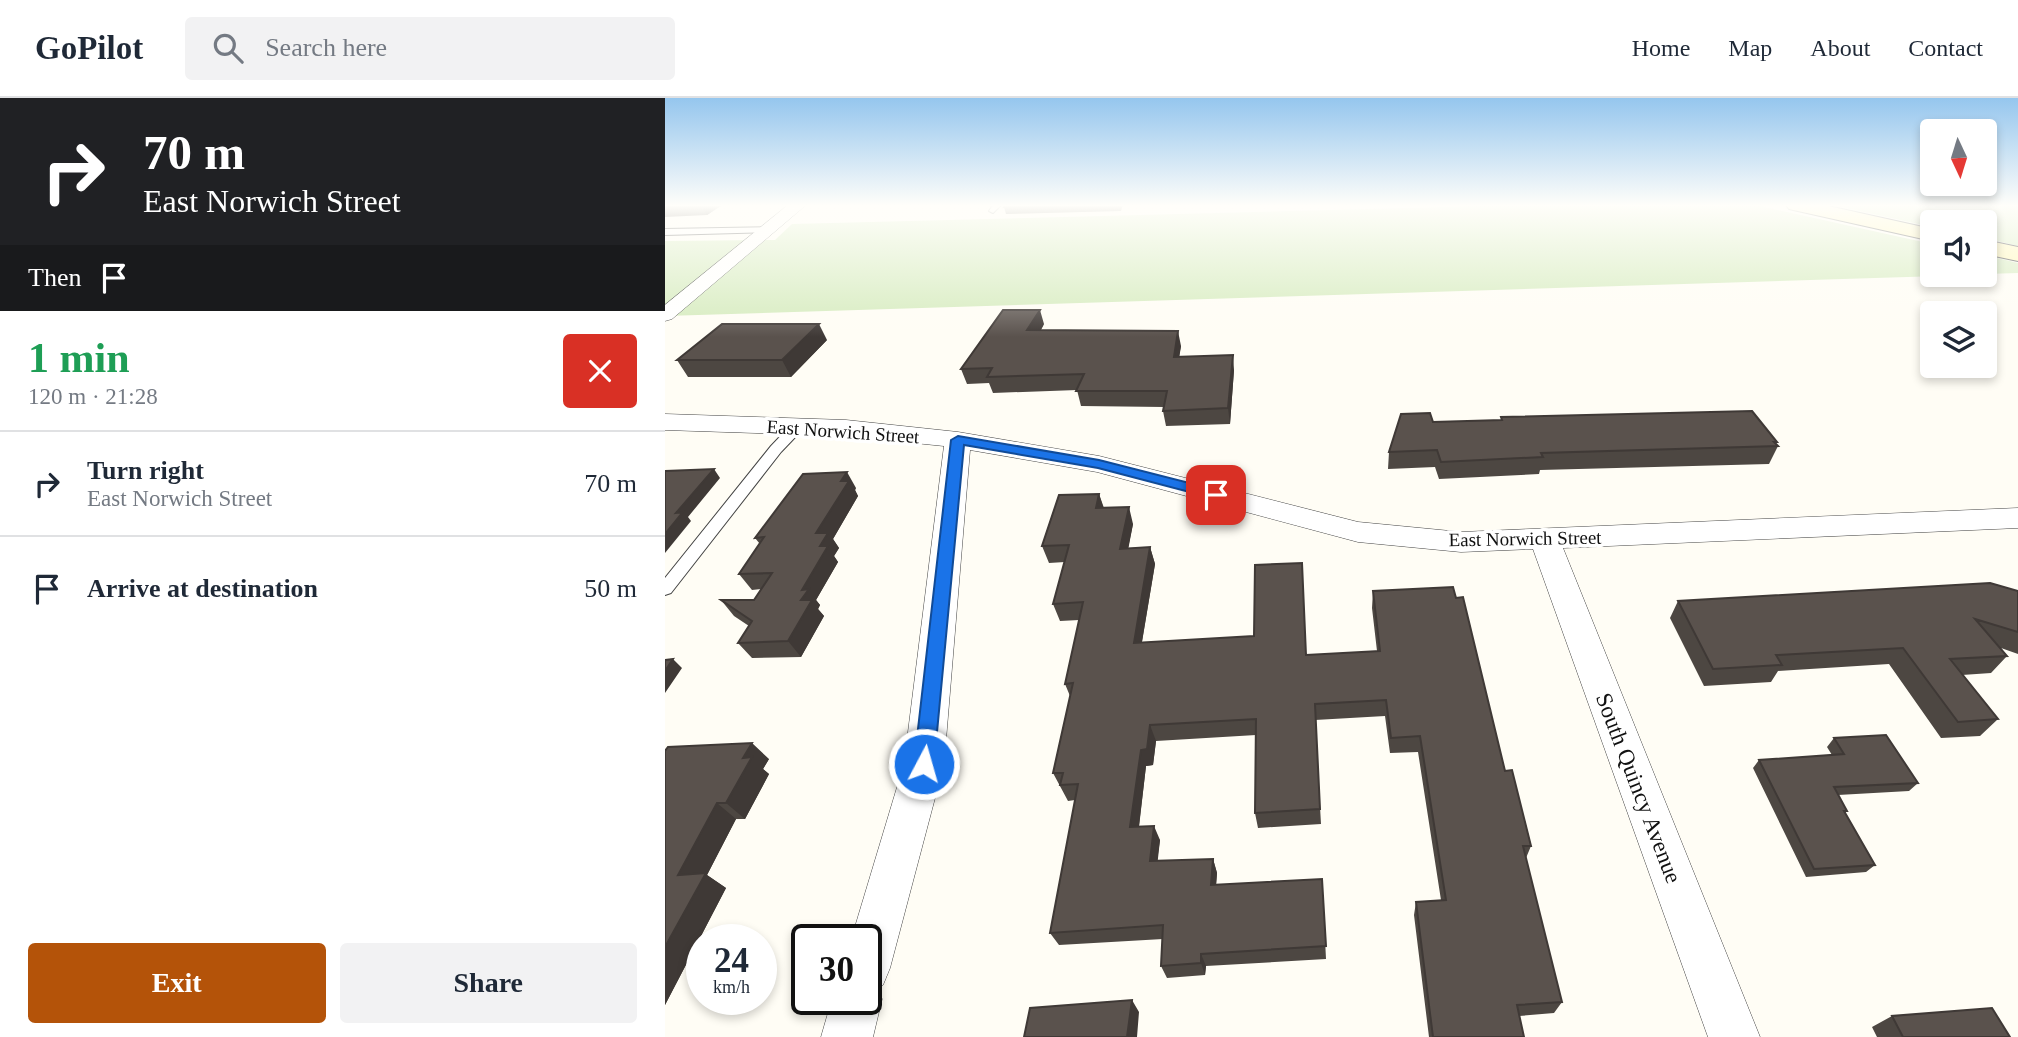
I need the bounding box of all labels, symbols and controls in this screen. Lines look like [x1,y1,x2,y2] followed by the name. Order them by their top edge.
[185,17,675,80] search box
[209,29,247,67] icon: search
[35,30,143,66] text: GoPilot
[265,33,387,62] text: Search here
[1632,35,1690,61] text: Home
[1728,35,1772,61] text: Map
[1810,35,1870,61] text: About
[1908,35,1983,61] text: Contact
[1920,119,1997,196] north arrow
[1920,119,1997,378] map controls
[143,125,245,180] text: 70 m
[28,126,119,217] icon: right
[143,183,401,219] text: East Norwich Street
[1920,210,1997,287] button: sound
[95,259,133,297] icon: arrive
[28,263,81,292] text: Then
[1920,301,1997,378] button: layers
[563,334,637,408] button: close
[28,335,130,381] text: 1 min
[28,384,158,409] text: 120 m · 21:28
[766,416,921,447] street label: East Norwich Street
[87,456,204,485] text: Turn right
[28,465,66,503] icon: right
[1186,465,1246,525] pin
[584,469,637,498] text: 70 m
[1197,476,1235,514] icon: arrive
[87,486,272,511] text: East Norwich Street
[1448,527,1602,550] street label: East Norwich Street
[28,570,66,608] icon: arrive
[87,574,318,603] text: Arrive at destination
[584,574,637,603] text: 50 m
[1591,690,1686,887] street label: South Quincy Avenue
[887,727,961,801] position arrow
[791,924,882,1015] speed limit sign: 30
[714,941,749,980] text: 24
[28,943,326,1023] button: Exit
[340,943,637,1023] button: Share
[713,977,750,997] text: km/h

